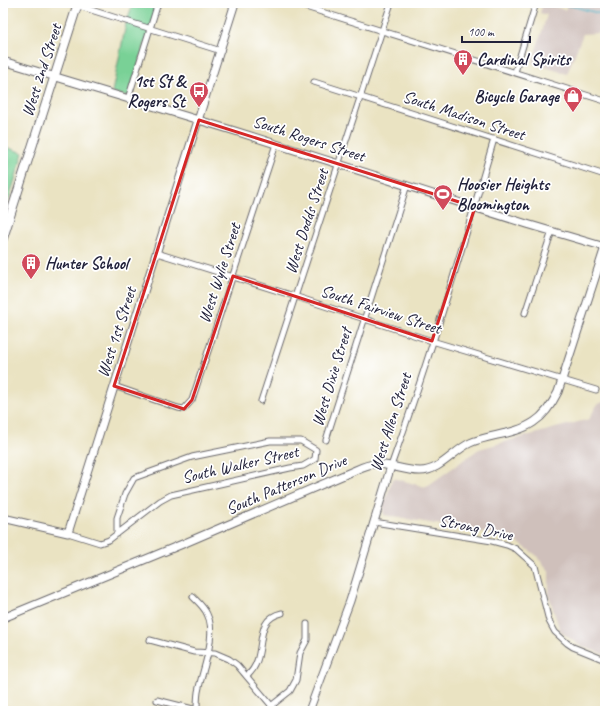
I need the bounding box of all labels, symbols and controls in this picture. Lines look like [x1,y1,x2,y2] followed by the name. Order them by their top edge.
[462,18,530,44] scale bar
[17,19,67,119] street label: West 2nd Street
[468,24,495,40] text: 100 m
[452,48,474,76] building icon: Cardinal Spirits
[477,49,572,70] place label: Cardinal Spirits
[127,71,187,112] place label: 1st St & Rogers St
[188,80,210,108] bus stop icon: 1st St & Rogers St
[562,85,584,113] shop icon: Bicycle Garage
[400,86,530,146] street label: South Madison Street
[474,86,560,107] place label: Bicycle Garage
[250,110,370,167] street label: South Rogers Street
[280,164,334,276] street label: West Dodds Street
[457,174,551,215] place label: Hoosier Heights Bloomington
[432,183,454,211] sports icon: Hoosier Heights Bloomington
[193,218,246,326] street label: West Wylie Street
[20,252,42,280] building icon: Hunter School
[45,253,131,274] place label: Hunter School
[318,280,446,340] street label: South Fairview Street
[92,282,142,380] street label: West 1st Street
[307,323,357,429] street label: West Dixie Street
[365,368,417,474] street label: West Allen Street
[180,440,303,488] street label: South Walker Street
[223,449,351,519] street label: South Patterson Drive
[437,509,516,546] street label: Strong Drive

